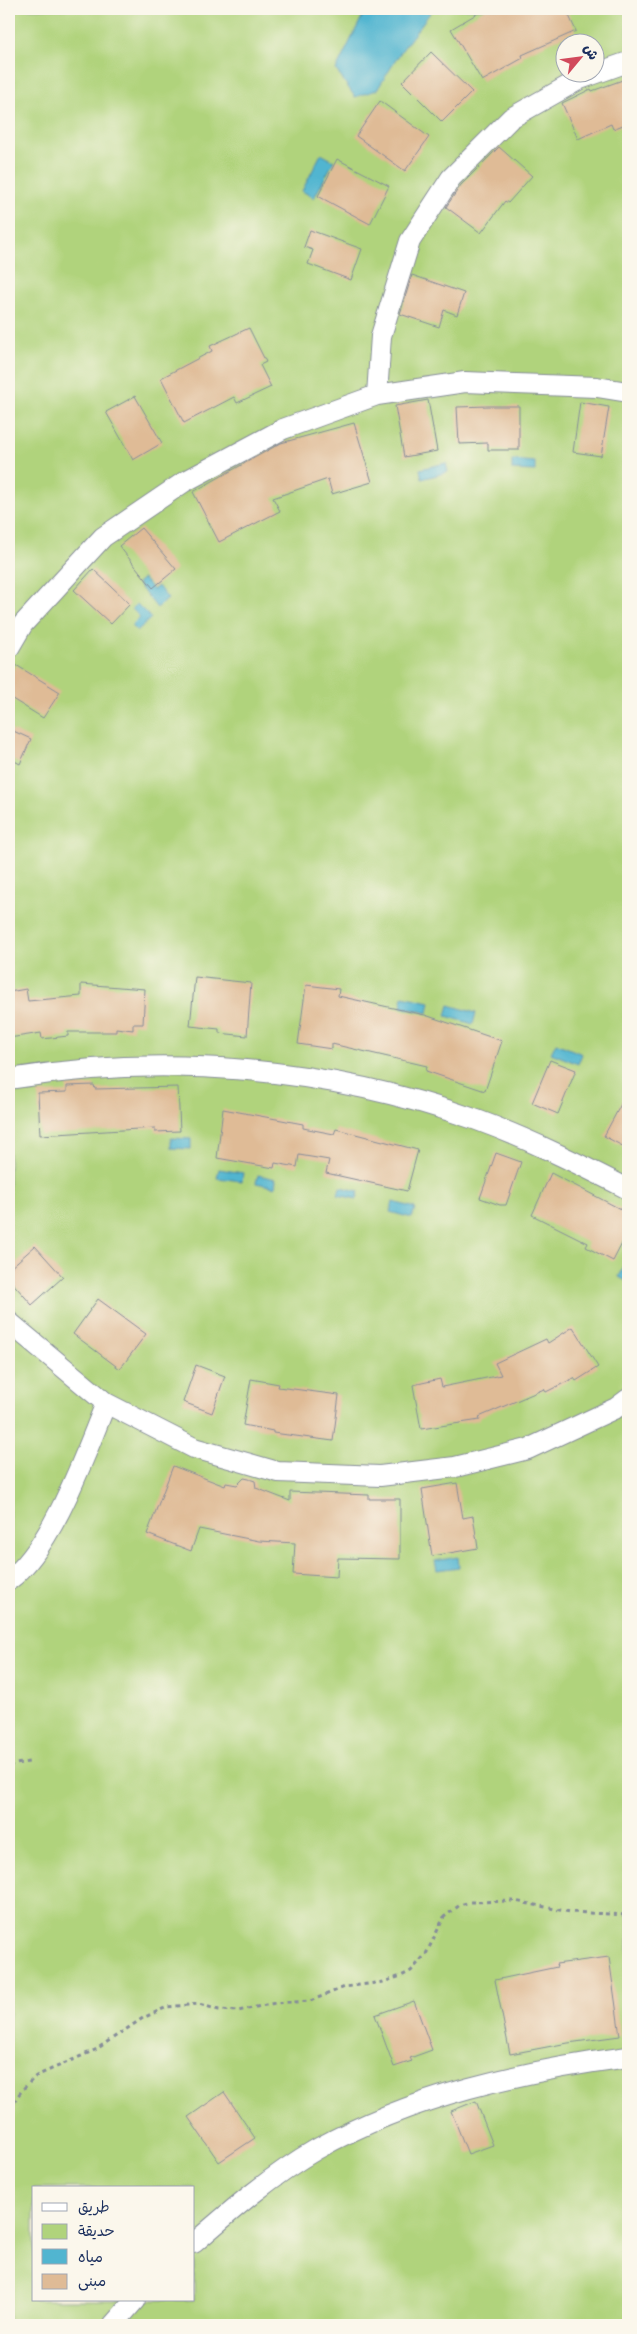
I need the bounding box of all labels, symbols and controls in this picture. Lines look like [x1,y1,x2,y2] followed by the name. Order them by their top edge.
[554,32,604,82] north arrow
[576,39,606,65] text: ش
[32,2186,195,2302] legend
[78,2194,110,2220] text: طريق
[78,2218,115,2244] text: حديقة
[78,2244,103,2270] text: مياه
[78,2268,106,2294] text: مبنى

